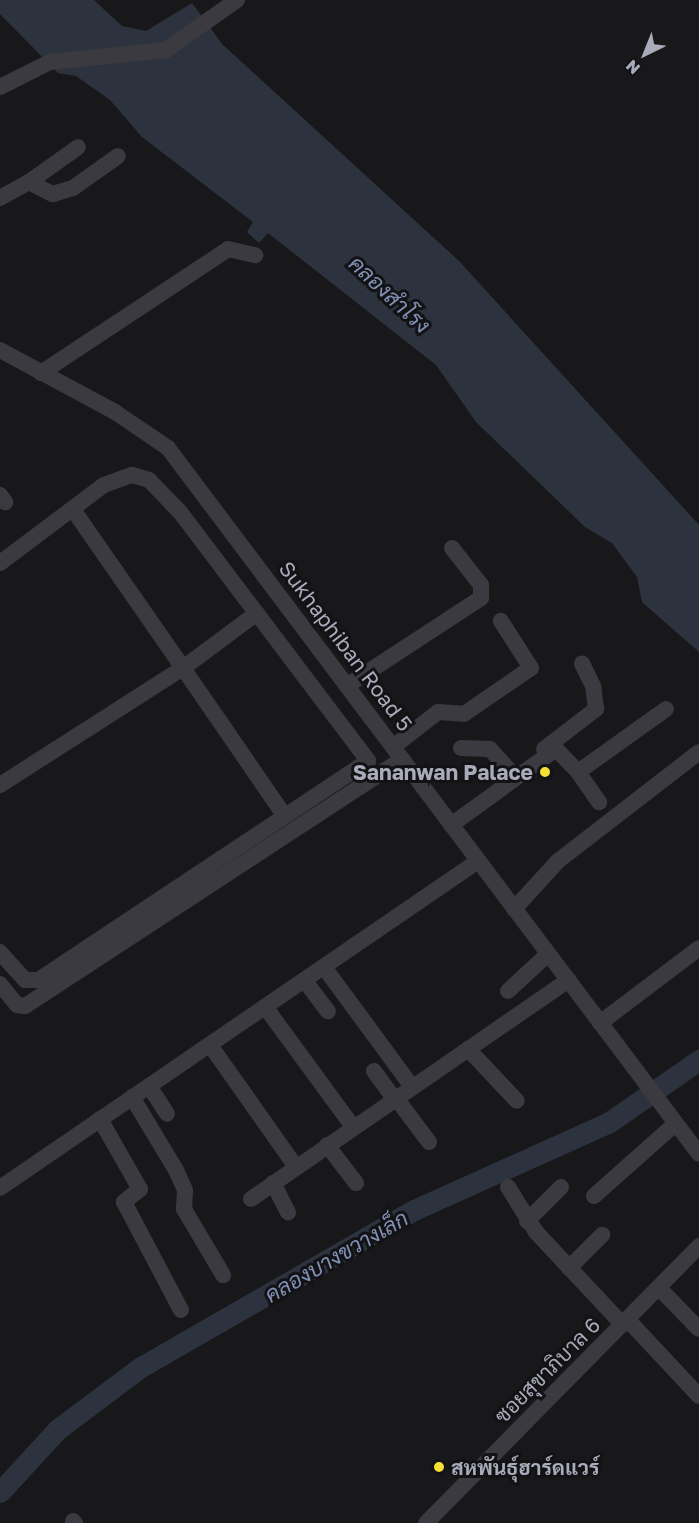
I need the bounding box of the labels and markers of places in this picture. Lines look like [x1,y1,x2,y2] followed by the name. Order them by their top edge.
[353,759,533,785] place label: Sananwan Palace
[538,765,552,779] marker: Sananwan Palace
[451,1454,600,1480] place label: สหพันธุ์ฮาร์ดแวร์
[432,1460,446,1474] marker: สหพันธุ์ฮาร์ดแวร์

